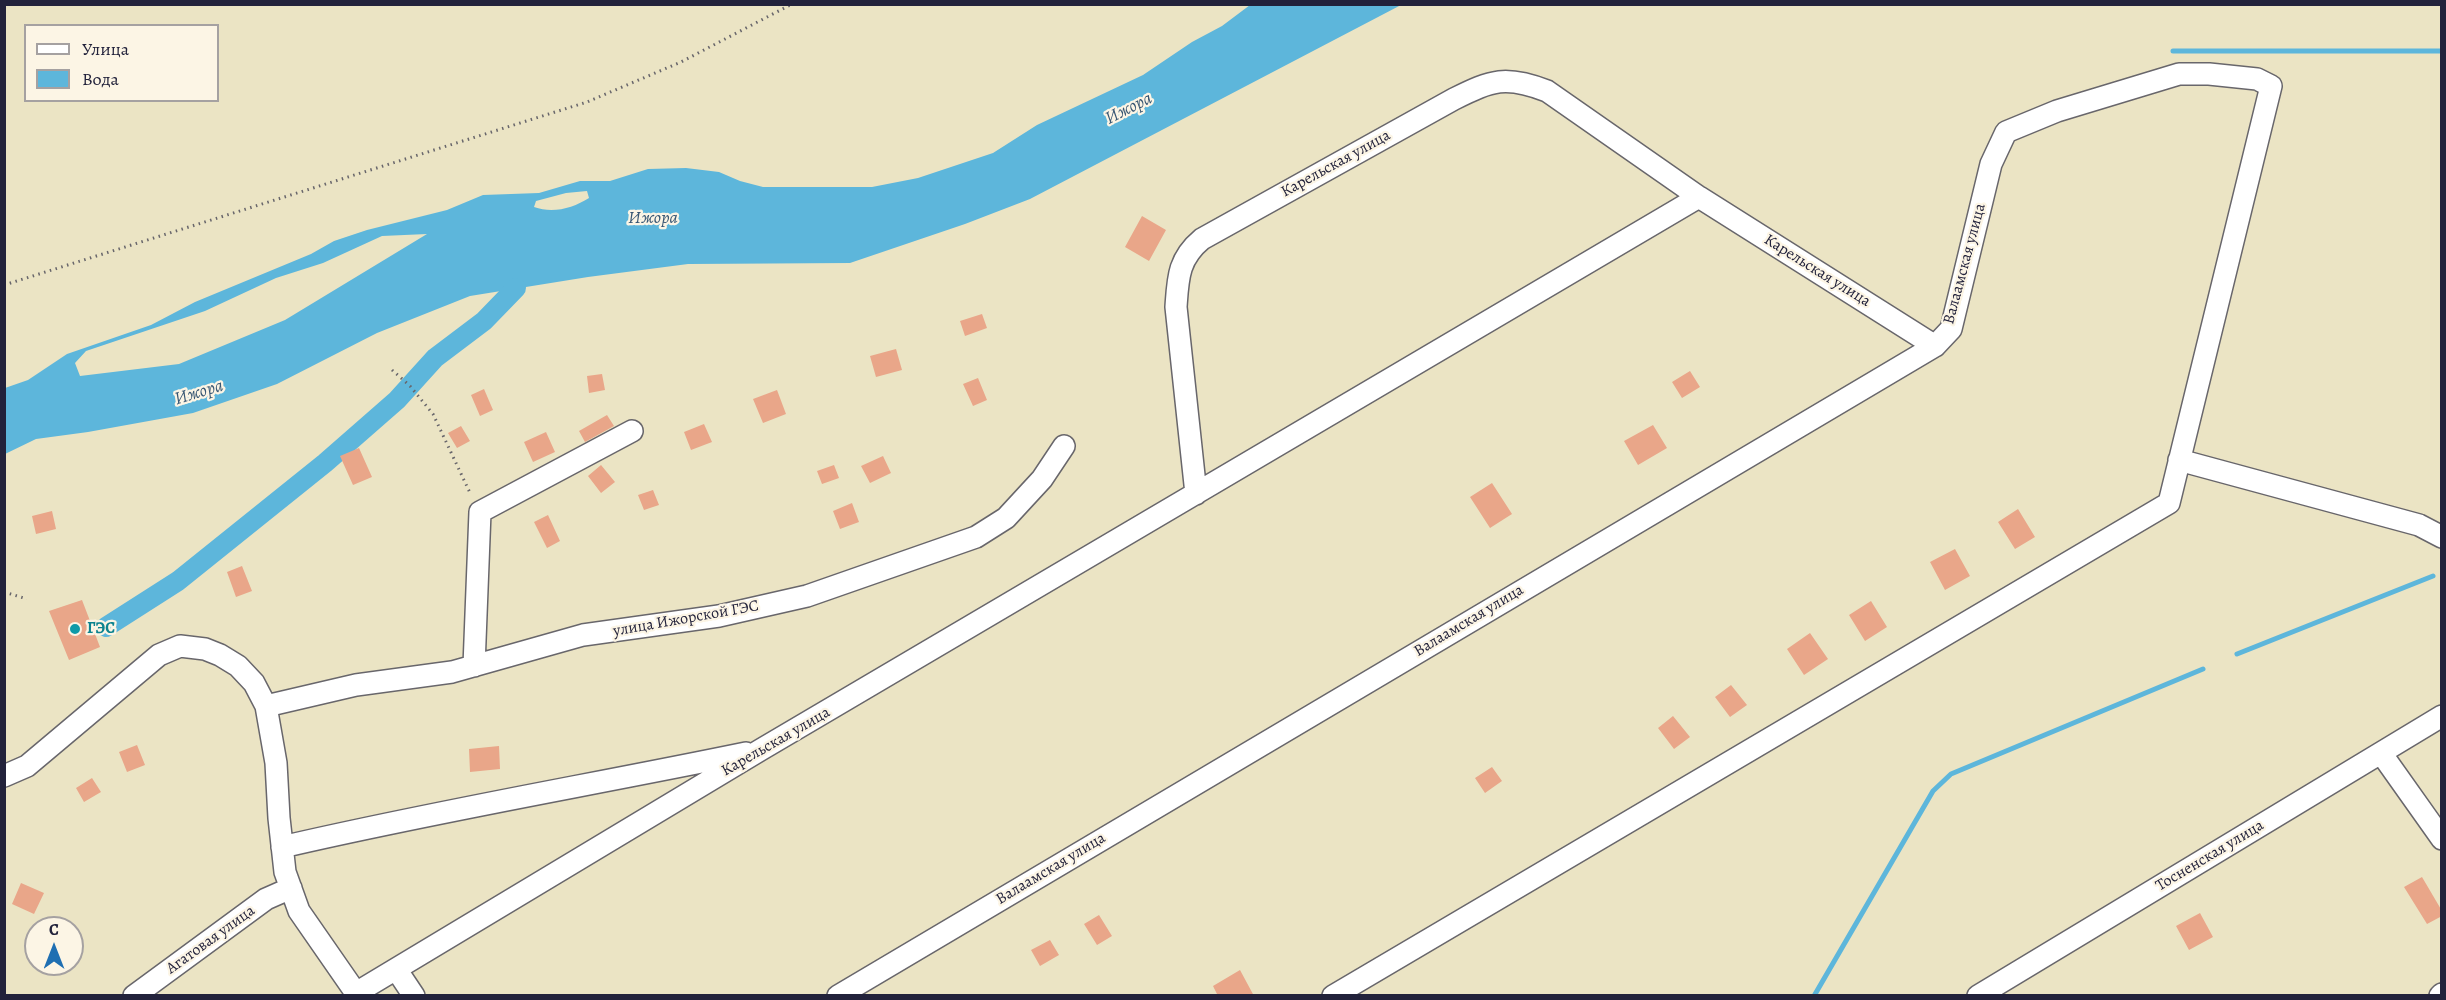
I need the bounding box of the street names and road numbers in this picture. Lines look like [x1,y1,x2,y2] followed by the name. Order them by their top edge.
[1278,126,1394,202] street label: Карельская улица
[1940,201,1990,327] street label: Валаамская улица
[1760,231,1874,311] street label: Карельская улица
[1411,581,1527,661] street label: Валаамская улица
[612,597,760,641] street label: улица Ижорской ГЭС
[718,703,834,781] street label: Карельская улица
[2152,816,2268,896] street label: Тосненская улица
[993,829,1109,909] street label: Валаамская улица
[163,901,259,979] street label: Агатовая улица

